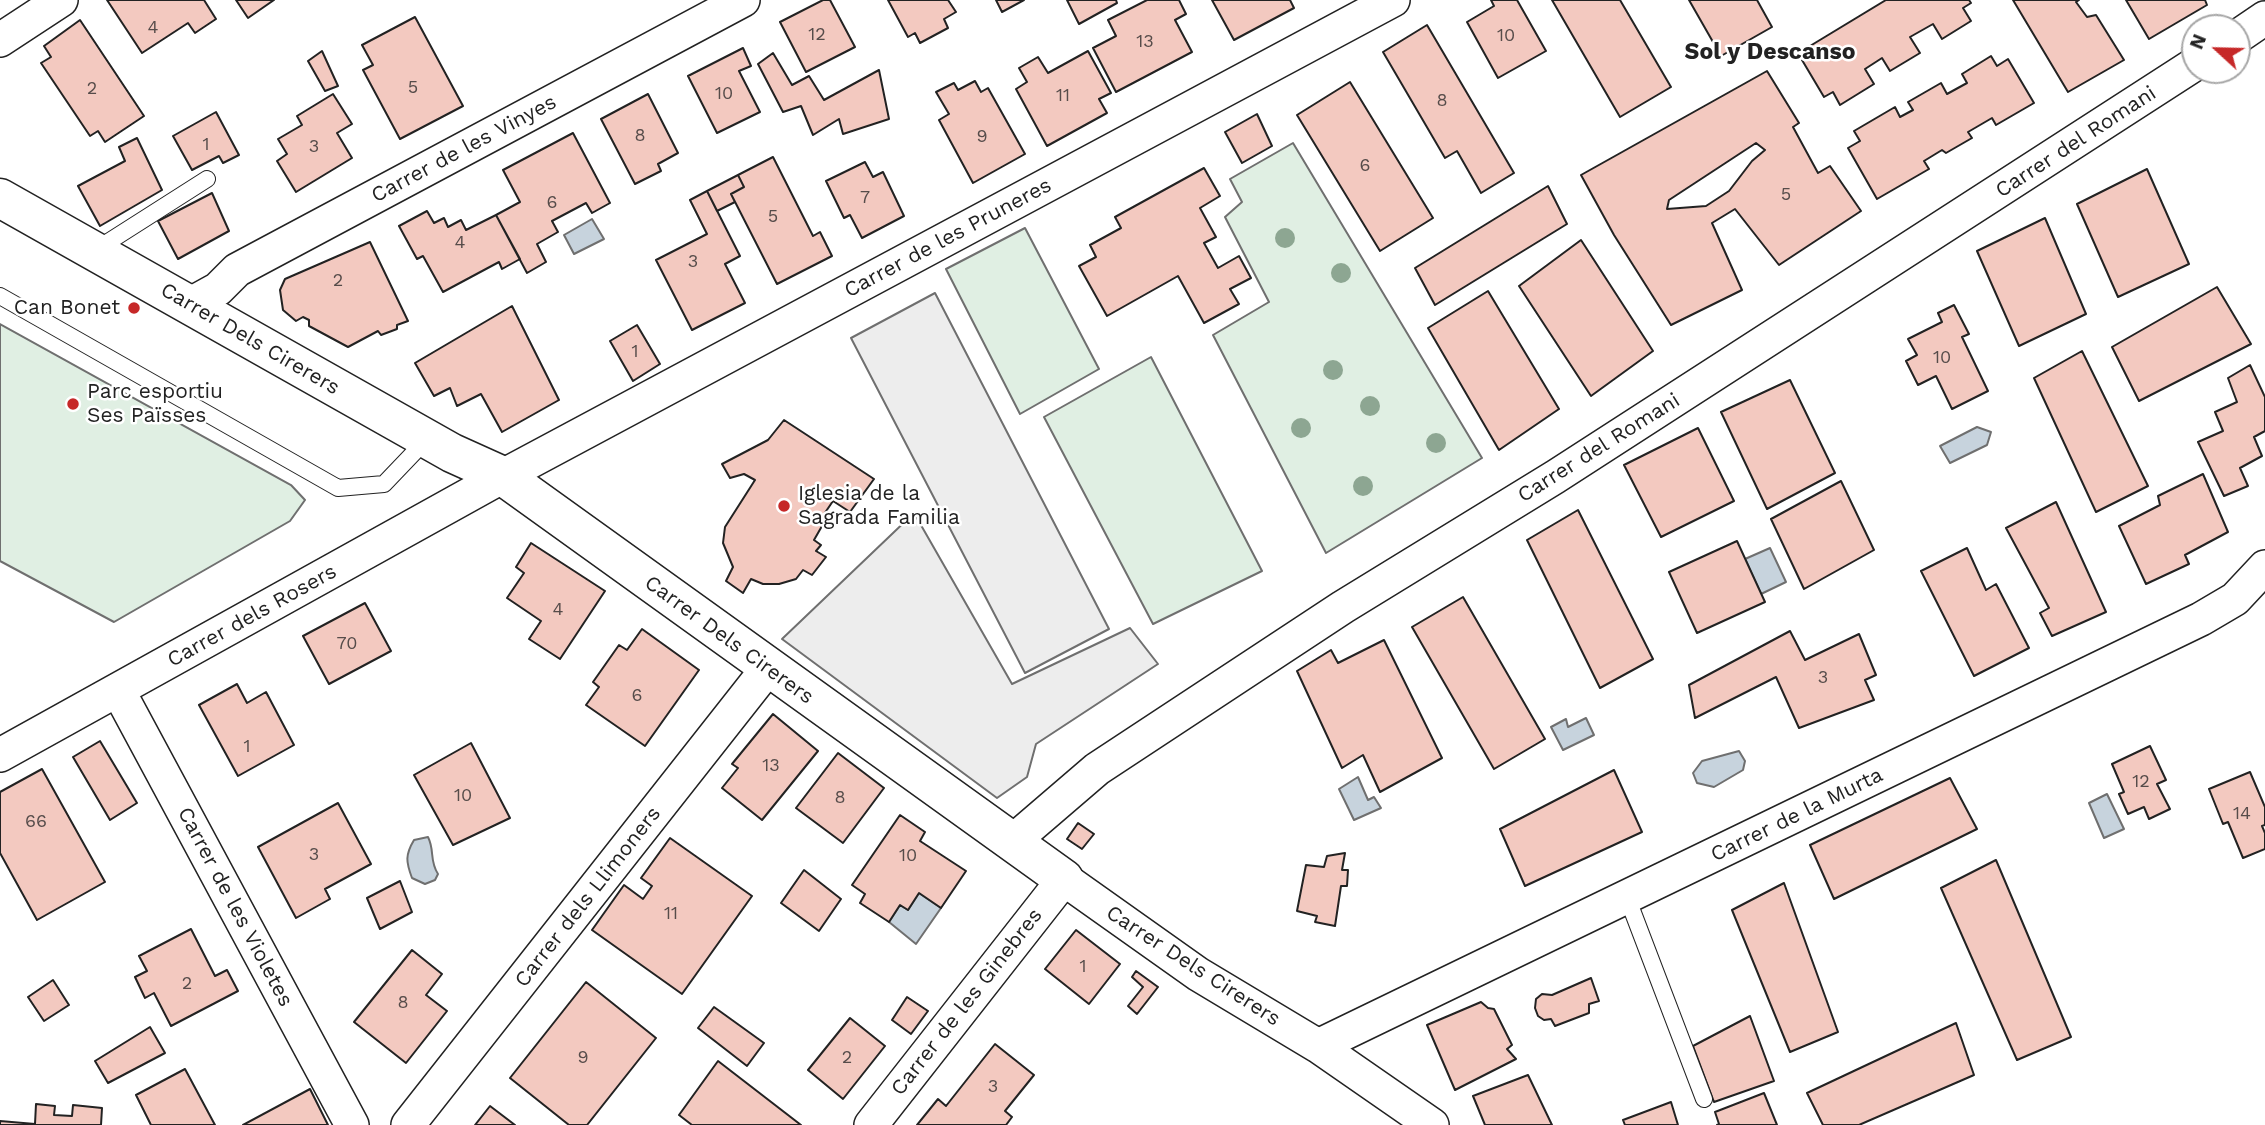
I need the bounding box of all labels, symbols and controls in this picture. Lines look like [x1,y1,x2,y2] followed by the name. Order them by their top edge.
[2181,14,2251,84] north arrow
[148,17,158,39] house number: 4
[808,24,826,46] house number: 12
[1497,25,1515,47] house number: 10
[1136,31,1154,53] house number: 13
[2185,31,2211,53] text: N
[1685,38,1855,66] district label: Sol y Descanso
[408,77,418,99] house number: 5
[87,78,97,100] house number: 2
[1991,81,2161,203] street label: Carrer del Romani
[715,83,733,105] house number: 10
[1056,85,1070,107] house number: 11
[367,90,561,208] street label: Carrer de les Vinyes
[1436,90,1448,112] house number: 8
[634,125,646,147] house number: 8
[976,126,988,148] house number: 9
[202,134,210,156] house number: 1
[309,136,319,158] house number: 3
[1360,155,1370,177] house number: 6
[840,173,1056,303] street label: Carrer de les Pruneres
[1781,184,1791,206] house number: 5
[860,187,870,209] house number: 7
[547,192,557,214] house number: 6
[768,206,778,228] house number: 5
[455,232,465,254] house number: 4
[688,251,698,273] house number: 3
[333,270,343,292] house number: 2
[156,277,344,401] street label: Carrer Dels Cirerers
[14,295,120,321] place label: Can Bonet
[126,300,142,316] marker: Can Bonet
[631,341,639,363] house number: 1
[1933,347,1951,369] house number: 10
[87,379,223,429] place label: Parc esportiu Ses Païsses
[1513,388,1685,508] street label: Carrer del Romani
[65,396,81,412] marker: Parc esportiu Ses Païsses
[798,481,960,531] place label: Iglesia de la Sagrada Familia
[776,498,792,514] marker: Iglesia de la Sagrada Familia
[163,559,341,673] street label: Carrer dels Rosers
[640,570,818,710] street label: Carrer Dels Cirerers
[553,599,563,621] house number: 4
[337,633,357,655] house number: 70
[1818,667,1828,689] house number: 3
[632,685,642,707] house number: 6
[243,736,251,758] house number: 1
[762,755,780,777] house number: 13
[1707,762,1887,868] street label: Carrer de la Murta
[2132,771,2150,793] house number: 12
[454,785,472,807] house number: 10
[834,787,846,809] house number: 8
[510,802,666,992] street label: Carrer dels Llimoners
[172,803,298,1011] street label: Carrer de les Violetes
[2233,803,2251,825] house number: 14
[25,811,47,833] house number: 66
[309,844,319,866] house number: 3
[899,845,917,867] house number: 10
[1101,900,1285,1032] street label: Carrer Dels Cirerers
[664,903,678,925] house number: 11
[886,903,1048,1101] street label: Carrer de les Ginebres
[1079,956,1087,978] house number: 1
[182,973,192,995] house number: 2
[397,992,409,1014] house number: 8
[577,1047,589,1069] house number: 9
[842,1047,852,1069] house number: 2
[988,1076,998,1098] house number: 3

